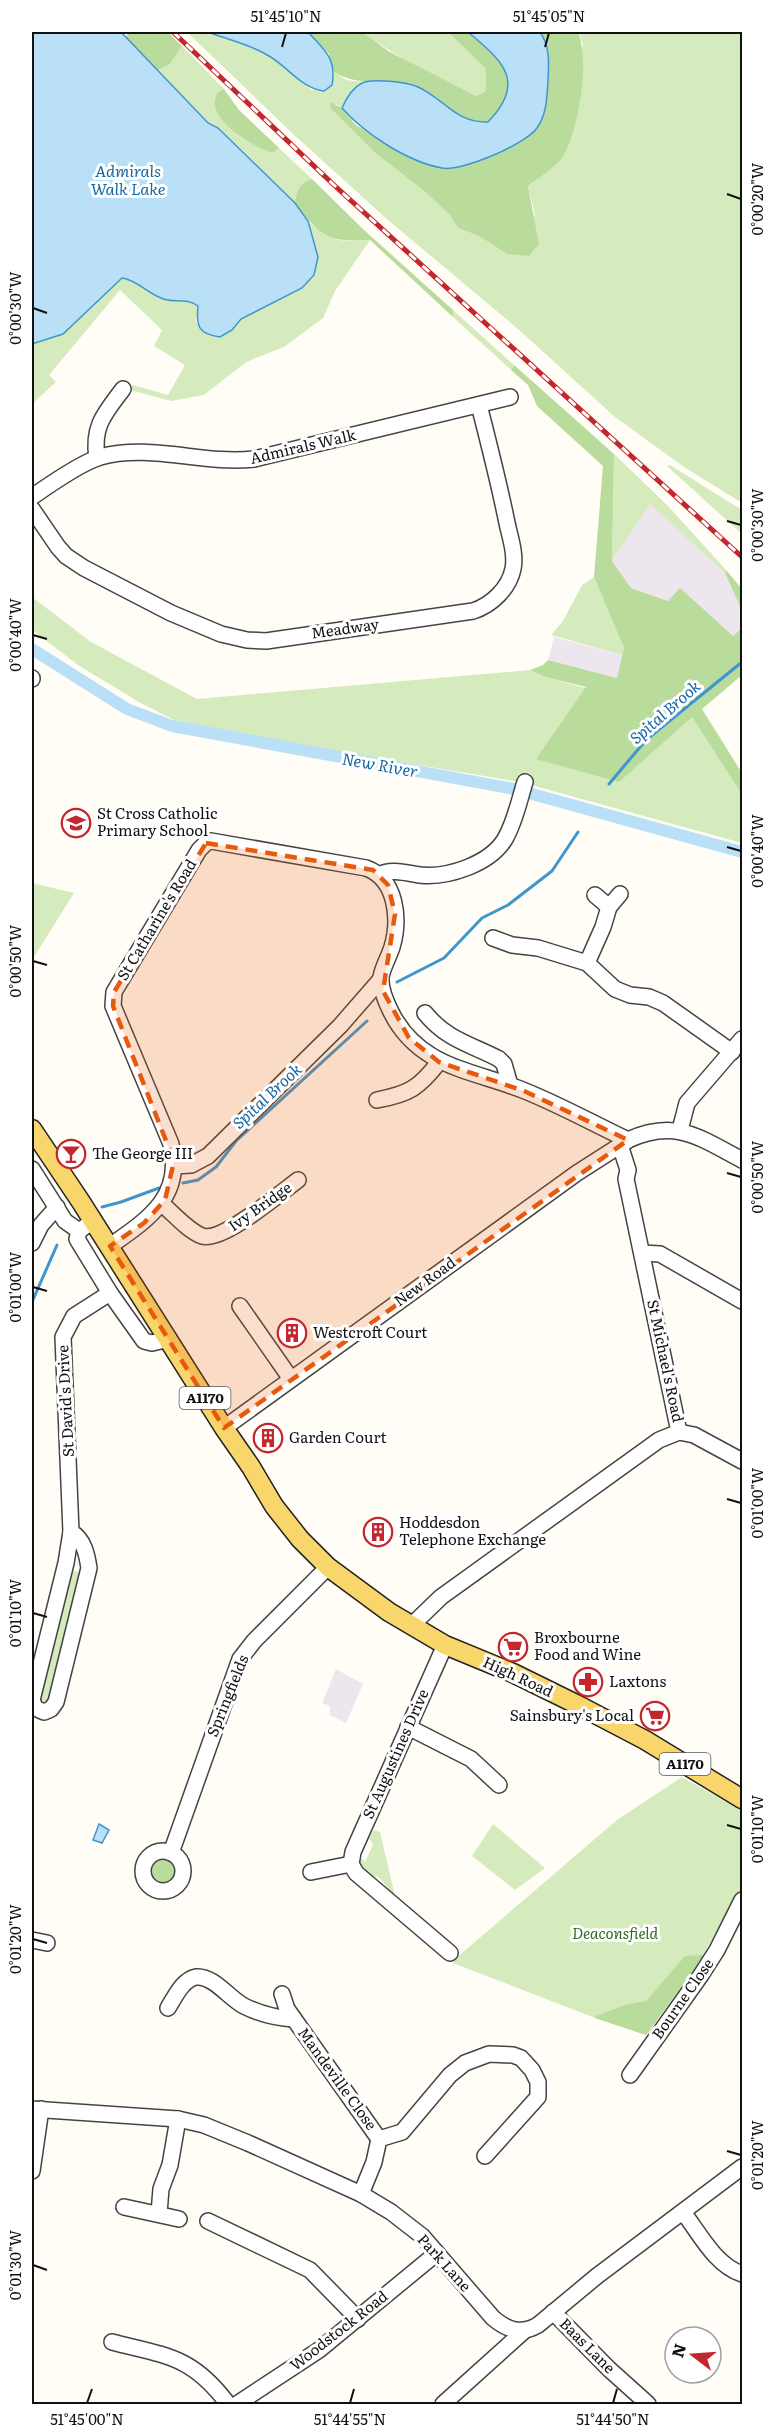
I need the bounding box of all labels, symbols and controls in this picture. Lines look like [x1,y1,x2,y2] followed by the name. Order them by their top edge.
[250,4,322,27] text: 51°45'10"N
[513,4,585,27] text: 51°45'05"N
[91,158,165,200] water label: Admirals Walk Lake
[745,162,768,235] text: 0°00'20"W
[3,271,26,345] text: 0°00'30"W
[247,422,359,469] street label: Admirals Walk
[745,488,768,562] text: 0°00'30"W
[3,598,26,672] text: 0°00'40"W
[309,611,380,644] street label: Meadway
[624,674,705,749] water label: Spital Brook
[340,746,420,782] water label: New River
[97,801,218,841] place label: St Cross Catholic Primary School
[60,807,92,839] school or university icon: St Cross Catholic Primary School
[745,814,768,888] text: 0°00'40"W
[110,854,201,984] street label: St Catharine's Road
[3,924,26,997] text: 0°00'50"W
[226,1057,306,1134] water label: Spital Brook
[55,1138,87,1170] bar icon: The George III
[745,1140,768,1213] text: 0°00'50"W
[92,1141,193,1164] place label: The George III
[223,1175,296,1236] street label: Ivy Bridge
[388,1250,460,1311] street label: New Road
[3,1251,26,1322] text: 0°01'00"W
[642,1297,691,1424] street label: St Michael's Road
[276,1317,308,1349] building icon: Westcroft Court
[313,1320,427,1343] place label: Westcroft Court
[50,1344,79,1458] street label: St David's Drive
[180,1387,230,1409] road number: A1170
[252,1422,284,1454] building icon: Garden Court
[289,1425,387,1448] place label: Garden Court
[745,1467,768,1538] text: 0°01'00"W
[399,1510,546,1550] place label: Hoddesdon Telephone Exchange
[362,1516,394,1548] building icon: Hoddesdon Telephone Exchange
[3,1578,26,1647] text: 0°01'10"W
[534,1625,641,1665] place label: Broxbourne Food and Wine
[497,1631,529,1663] supermarket icon: Broxbourne Food and Wine
[480,1649,558,1702] street label: High Road
[200,1651,254,1740] street label: Springfields
[572,1666,604,1698] pharmacy icon: Laxtons
[609,1669,666,1692] place label: Laxtons
[356,1685,434,1822] street label: St Augustines Drive
[639,1700,671,1732] supermarket icon: Sainsbury's Local
[510,1703,634,1726] place label: Sainsbury's Local
[660,1753,710,1775] road number: A1170
[745,1794,768,1863] text: 0°01'10"W
[3,1903,26,1974] text: 0°01'20"W
[572,1921,658,1944] park label: Deaconsfield
[645,1953,718,2043] street label: Bourne Close
[293,2022,384,2134] street label: Mandeville Close
[745,2119,768,2190] text: 0°01'20"W
[413,2228,478,2296] street label: Park Lane
[3,2229,26,2300] text: 0°01'30"W
[284,2284,392,2376] street label: Woodstock Road
[555,2312,621,2378] street label: Baas Lane
[663,2325,723,2385] north arrow
[664,2340,691,2360] text: N
[50,2407,124,2430] text: 51°45'00"N
[314,2407,386,2430] text: 51°44'55"N
[576,2407,650,2430] text: 51°44'50"N

